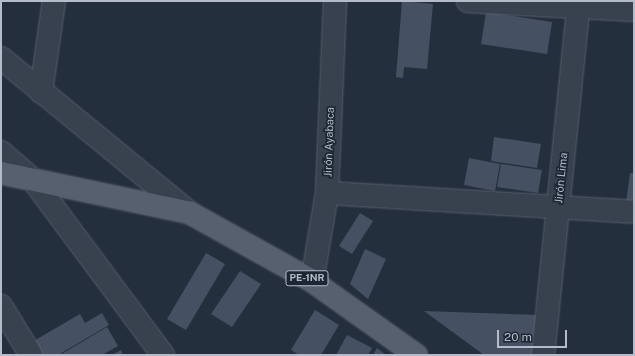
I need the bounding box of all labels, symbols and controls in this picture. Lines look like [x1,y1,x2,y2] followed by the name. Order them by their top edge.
[321,107,337,177] street label: Jirón Ayabaca
[552,152,570,204] street label: Jirón Lima
[285,270,329,286] road number: PE-1NR
[499,322,569,348] scale bar
[504,330,532,344] text: 20 m

